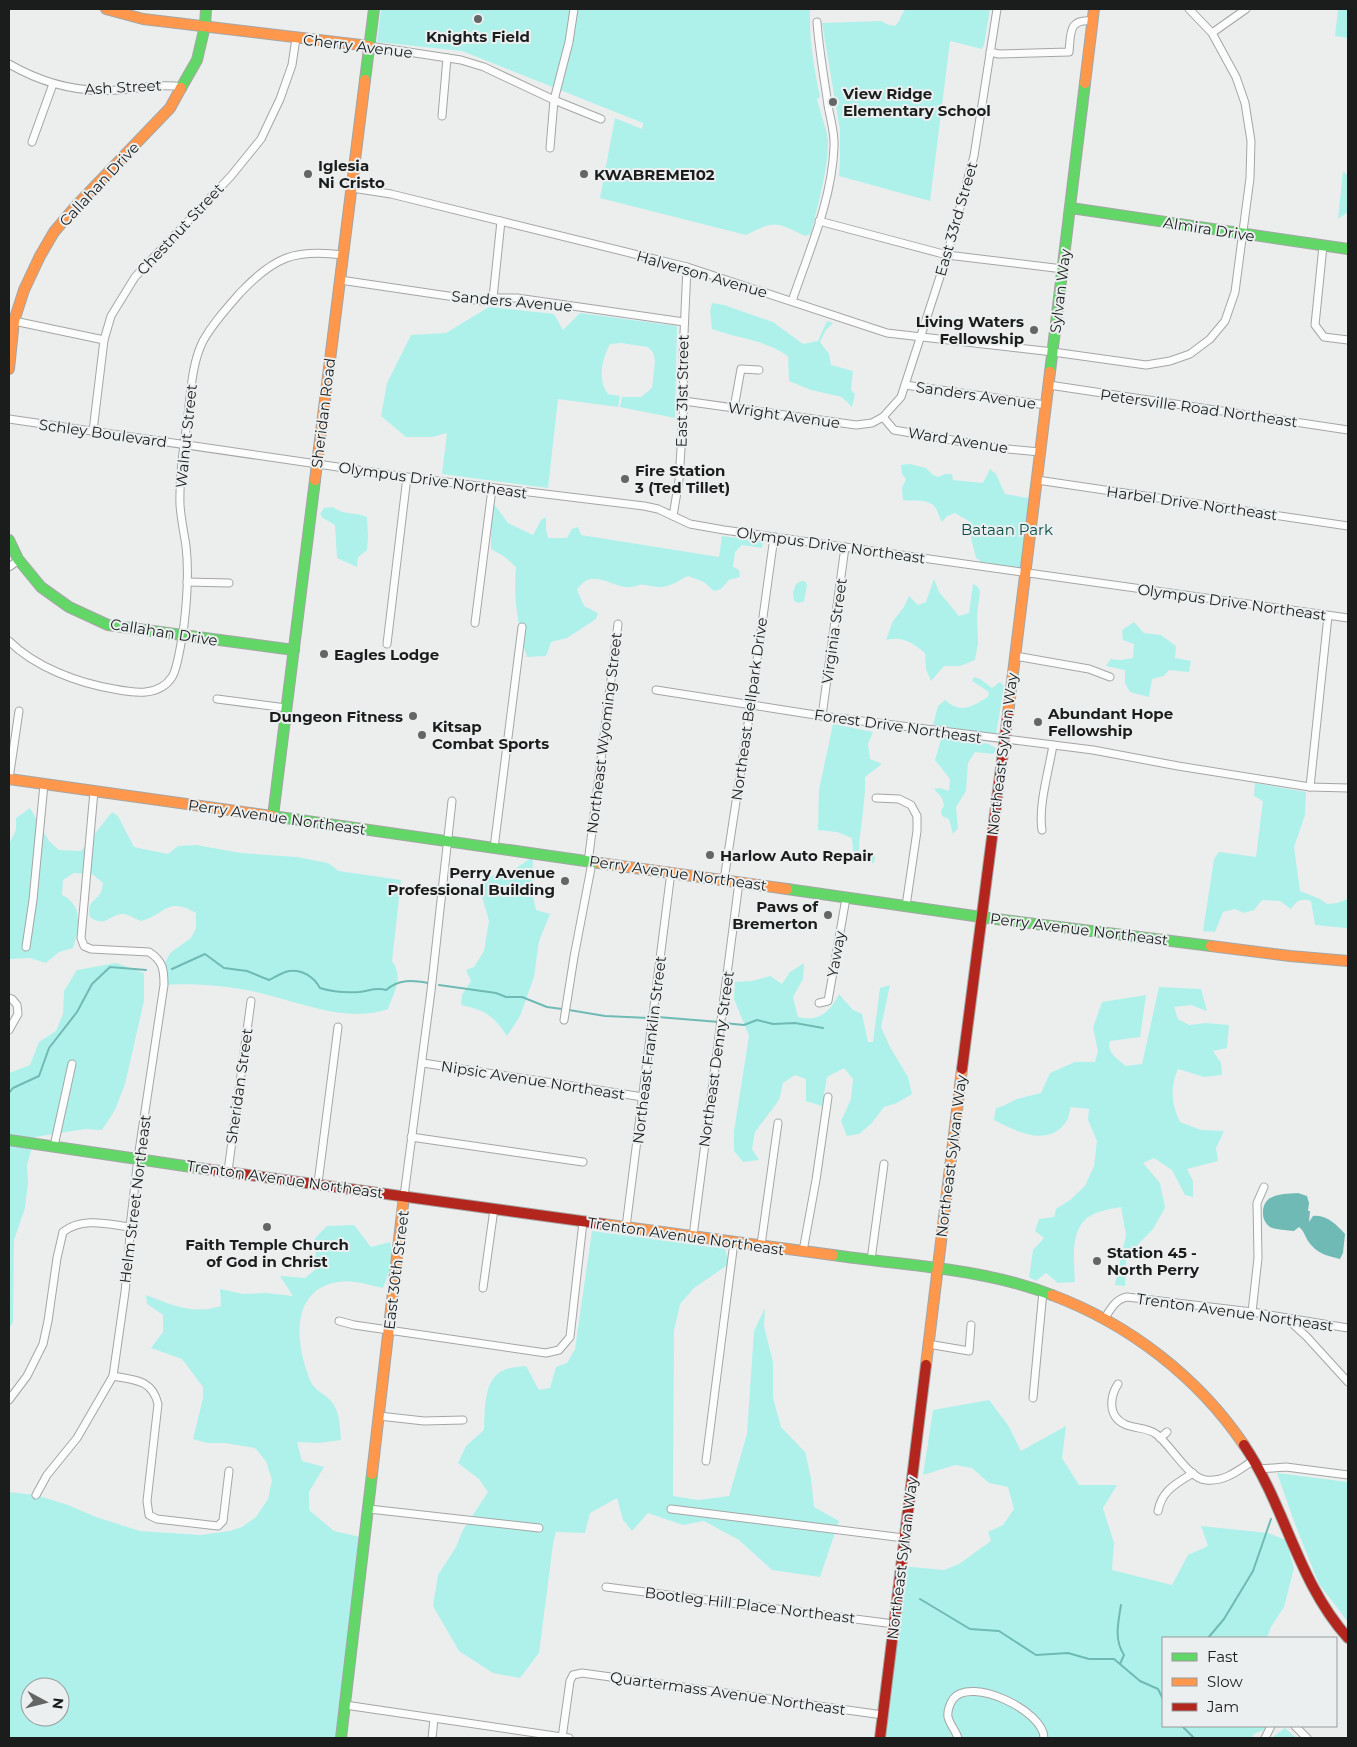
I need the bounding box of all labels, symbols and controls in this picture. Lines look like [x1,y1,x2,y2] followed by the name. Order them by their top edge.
[472,13,484,25] marker: Knights Field
[426,27,530,46] place label: Knights Field
[302,30,414,62] street label: Cherry Avenue
[84,75,162,99] street label: Ash Street
[842,84,991,120] place label: View Ridge Elementary School
[827,96,839,108] marker: View Ridge Elementary School
[55,138,143,230] street label: Callahan Drive
[318,156,385,192] place label: Iglesia Ni Cristo
[931,160,981,278] street label: East 33rd Street
[594,165,715,184] place label: KWABREME102
[302,168,314,180] marker: Iglesia Ni Cristo
[578,168,590,180] marker: KWABREME102
[133,179,227,279] street label: Chestnut Street
[1162,212,1256,246] street label: Almira Drive
[634,246,770,302] street label: Halverson Avenue
[1045,247,1075,334] street label: Sylvan Way
[451,286,573,316] street label: Sanders Avenue
[916,312,1024,348] place label: Living Waters Fellowship
[1028,324,1040,336] marker: Living Waters Fellowship
[672,334,692,448] street label: East 31st Street
[307,357,339,469] street label: Sheridan Road
[915,377,1037,413] street label: Sanders Avenue
[171,383,201,489] street label: Walnut Street
[1099,385,1299,431] street label: Petersville Road Northeast
[727,398,841,432] street label: Wright Avenue
[38,415,168,451] street label: Schley Boulevard
[907,423,1009,457] street label: Ward Avenue
[337,457,529,503] street label: Olympus Drive Northeast
[634,461,730,497] place label: Fire Station 3 (Ted Tillet)
[619,473,631,485] marker: Fire Station 3 (Ted Tillet)
[1105,482,1279,524] street label: Harbel Drive Northeast
[961,520,1053,539] park label: Bataan Park
[735,522,927,568] street label: Olympus Drive Northeast
[817,577,851,685] street label: Virginia Street
[1136,579,1328,625] street label: Olympus Drive Northeast
[109,614,219,650] street label: Callahan Drive
[727,616,771,802] street label: Northeast Bellpark Drive
[582,631,626,835] street label: Northeast Wyoming Street
[334,645,439,664] place label: Eagles Lodge
[318,648,330,660] marker: Eagles Lodge
[983,671,1022,836] street label: Northeast Sylvan Way
[1047,704,1173,740] place label: Abundant Hope Fellowship
[813,705,983,747] street label: Forest Drive Northeast
[269,707,403,726] place label: Dungeon Fitness
[407,710,419,722] marker: Dungeon Fitness
[1032,716,1044,728] marker: Abundant Hope Fellowship
[432,717,549,753] place label: Kitsap Combat Sports
[416,729,428,741] marker: Kitsap Combat Sports
[187,795,367,839] street label: Perry Avenue Northeast
[720,846,874,865] place label: Harlow Auto Repair
[704,849,716,861] marker: Harlow Auto Repair
[588,851,768,895] street label: Perry Avenue Northeast
[388,863,555,899] place label: Perry Avenue Professional Building
[559,875,571,887] marker: Perry Avenue Professional Building
[732,897,819,933] place label: Paws of Bremerton
[822,909,834,921] marker: Paws of Bremerton
[989,909,1169,949] street label: Perry Avenue Northeast
[823,928,850,979] street label: Yaway
[628,955,670,1145] street label: Northeast Franklin Street
[694,970,738,1148] street label: Northeast Denny Street
[221,1027,257,1145] street label: Sheridan Street
[440,1056,626,1104] street label: Nipsic Avenue Northeast
[932,1073,971,1238] street label: Northeast Sylvan Way
[115,1114,155,1284] street label: Helm Street Northeast
[185,1156,385,1202] street label: Trenton Avenue Northeast
[379,1209,413,1331] street label: East 30th Street
[586,1213,786,1259] street label: Trenton Avenue Northeast
[261,1221,273,1233] marker: Faith Temple Church of God in Christ
[185,1235,349,1271] place label: Faith Temple Church of God in Christ
[1107,1243,1200,1279] place label: Station 45 - North Perry
[1091,1255,1103,1267] marker: Station 45 - North Perry
[1135,1289,1335,1335] street label: Trenton Avenue Northeast
[883,1475,922,1640] street label: Northeast Sylvan Way
[644,1583,856,1627] street label: Bootleg Hill Place Northeast
[1162,1637,1337,1727] legend
[1207,1647,1238,1666] text: Fast
[609,1667,847,1719] street label: Quartermass Avenue Northeast
[1207,1672,1243,1691] text: Slow
[20,1677,70,1727] north arrow
[48,1697,68,1710] text: N
[1206,1697,1239,1716] text: Jam

